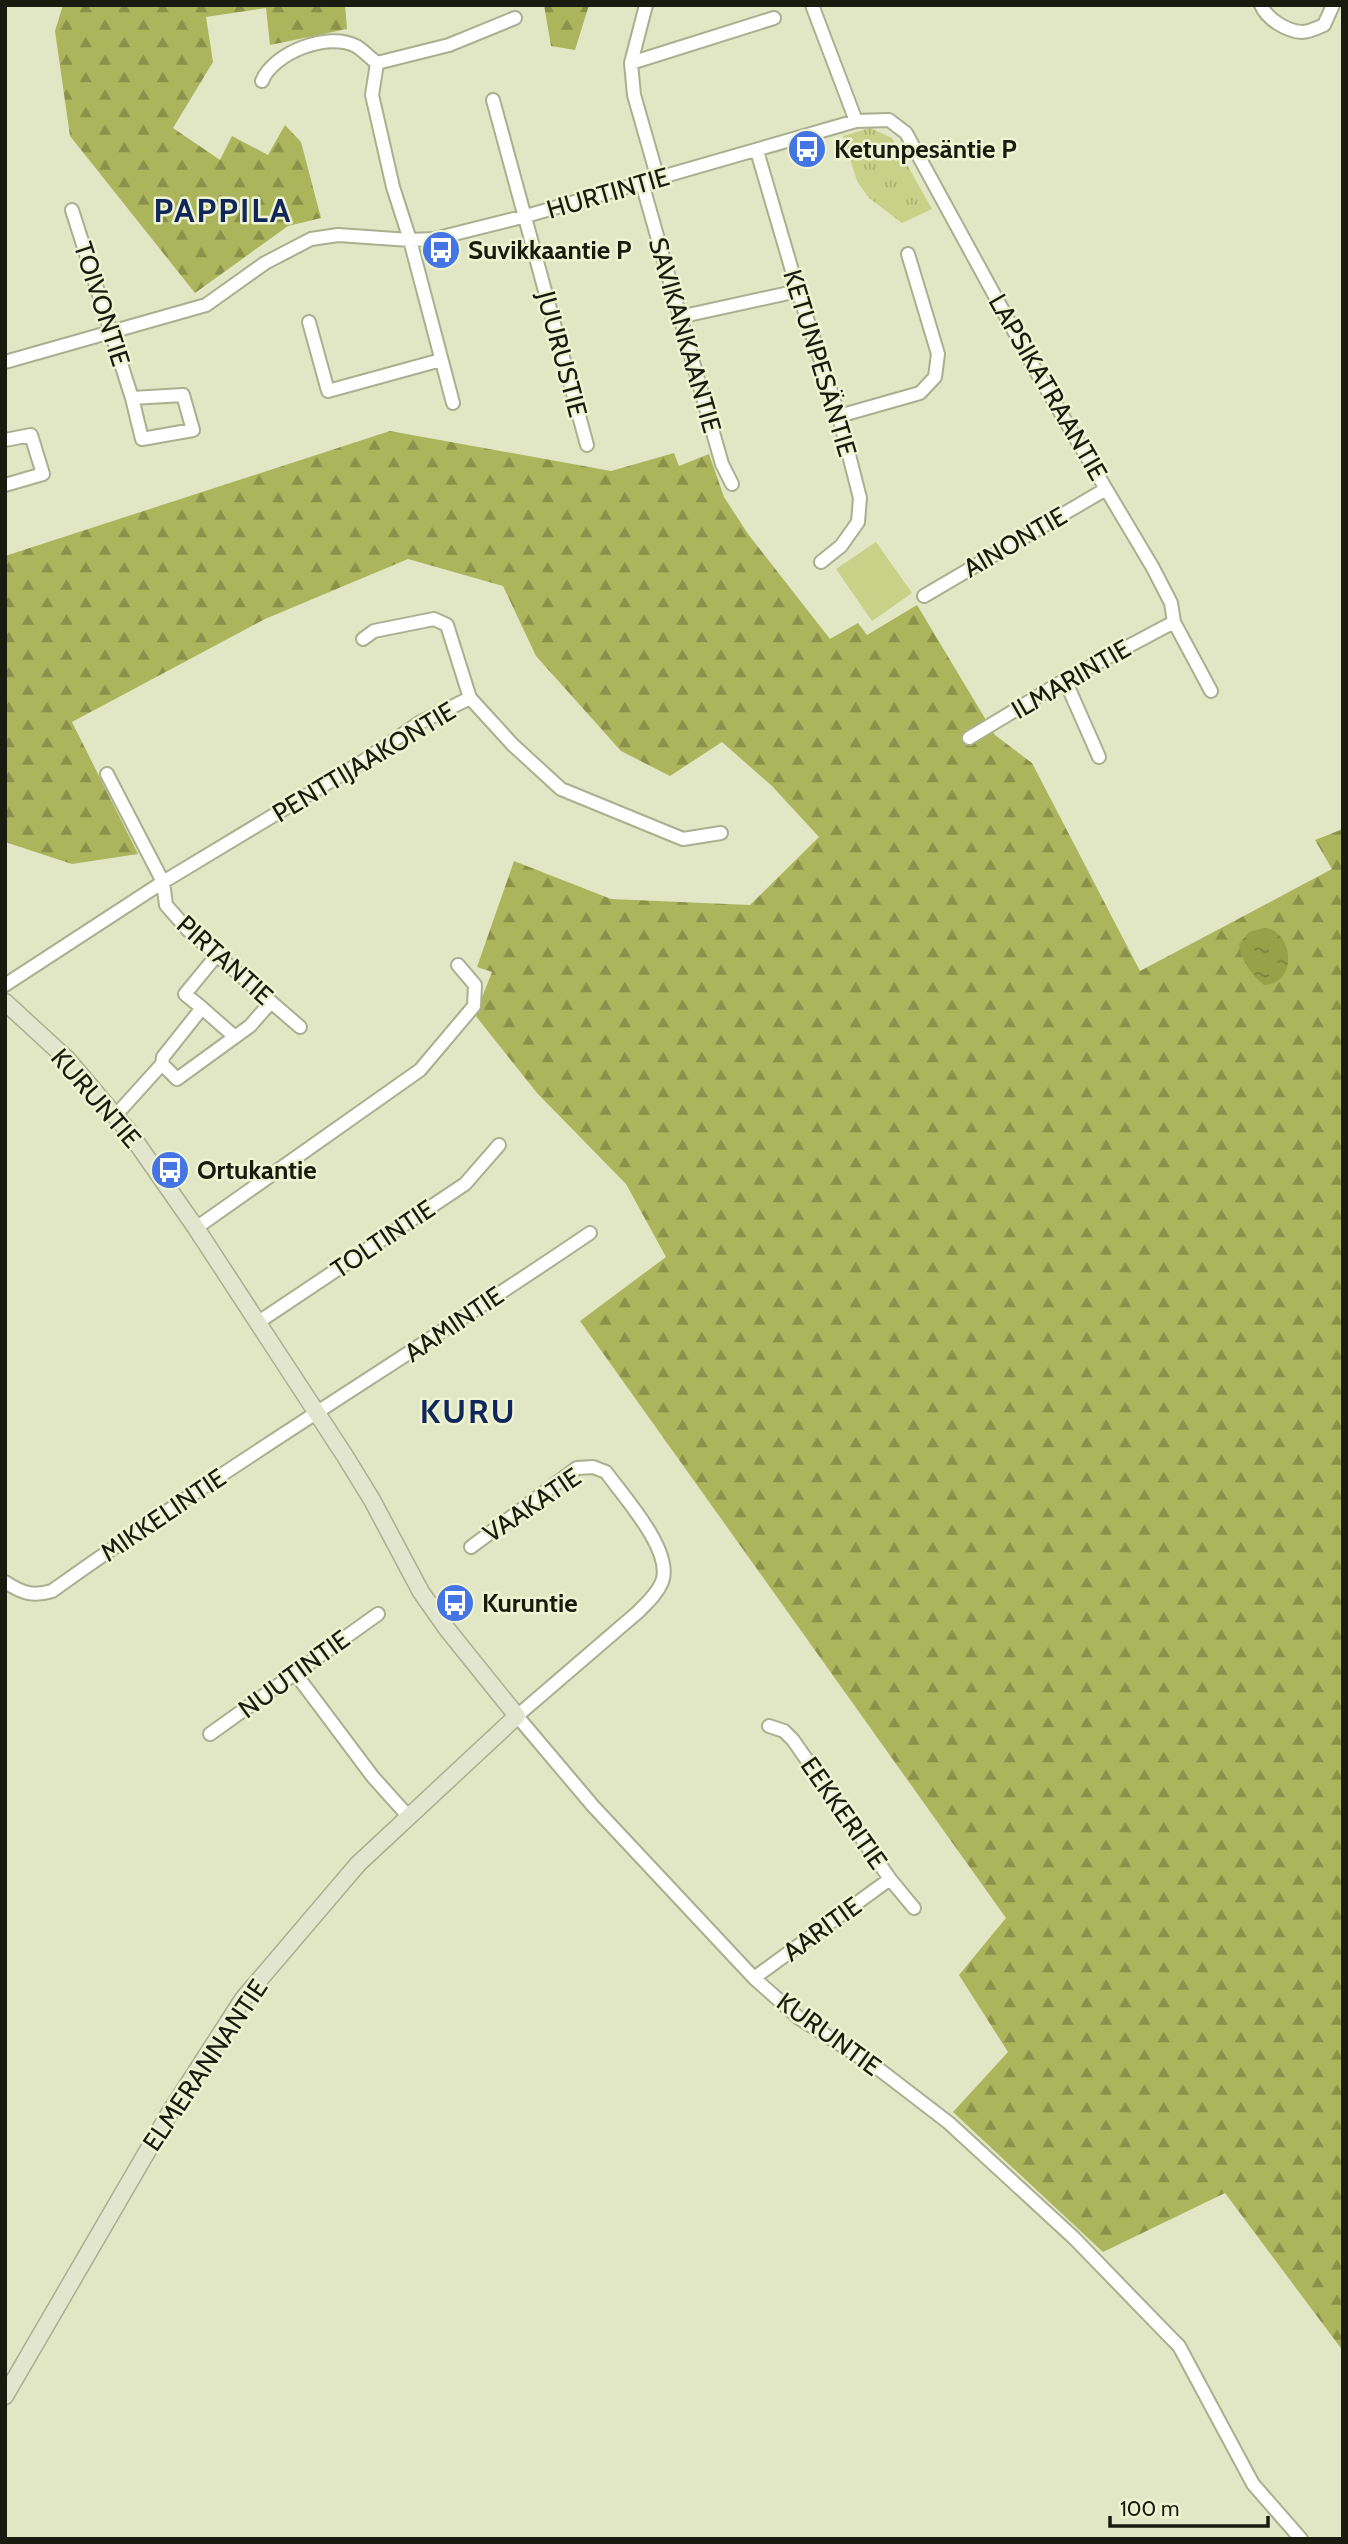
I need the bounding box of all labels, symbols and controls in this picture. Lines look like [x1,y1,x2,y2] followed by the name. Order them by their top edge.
[786,128,828,170] bus stop icon: Ketunpesäntie P
[834,133,1017,165] place label: Ketunpesäntie P
[543,160,673,226] street label: HURTINTIE
[154,190,292,230] district label: PAPPILA
[420,229,462,271] bus stop icon: Suvikkaantie P
[468,234,632,266] place label: Suvikkaantie P
[642,234,728,436] street label: SAVIKANKAANTIE
[67,238,137,370] street label: TOIVONTIE
[776,266,864,460] street label: KETUNPESÄNTIE
[530,287,594,420] street label: JUURUSTIE
[982,288,1114,486] street label: LAPSIKATRAANTIE
[958,500,1072,584] street label: AINONTIE
[1006,632,1136,726] street label: ILMARINTIE
[267,695,461,829] street label: PENTTIJAAKONTIE
[170,908,280,1012] street label: PIRTANTIE
[44,1042,148,1154] street label: KURUNTIE
[149,1149,191,1191] bus stop icon: Ortukantie
[197,1154,317,1186] place label: Ortukantie
[325,1193,441,1285] street label: TOLTINTIE
[398,1279,510,1369] street label: AAMINTIE
[420,1391,516,1431] district label: KURU
[94,1461,232,1569] street label: MIKKELINTIE
[477,1461,587,1549] street label: VAAKATIE
[434,1582,476,1624] bus stop icon: Kuruntie
[482,1587,578,1619] place label: Kuruntie
[232,1623,356,1725] street label: NUUTINTIE
[794,1751,894,1875] street label: EEKKERITIE
[776,1890,868,1968] street label: AARITIE
[136,1973,274,2157] street label: ELMERANNANTIE
[771,1985,887,2083] street label: KURUNTIE
[1110,2484,1268,2528] scale bar
[1120,2496,1179,2521] text: 100 m

